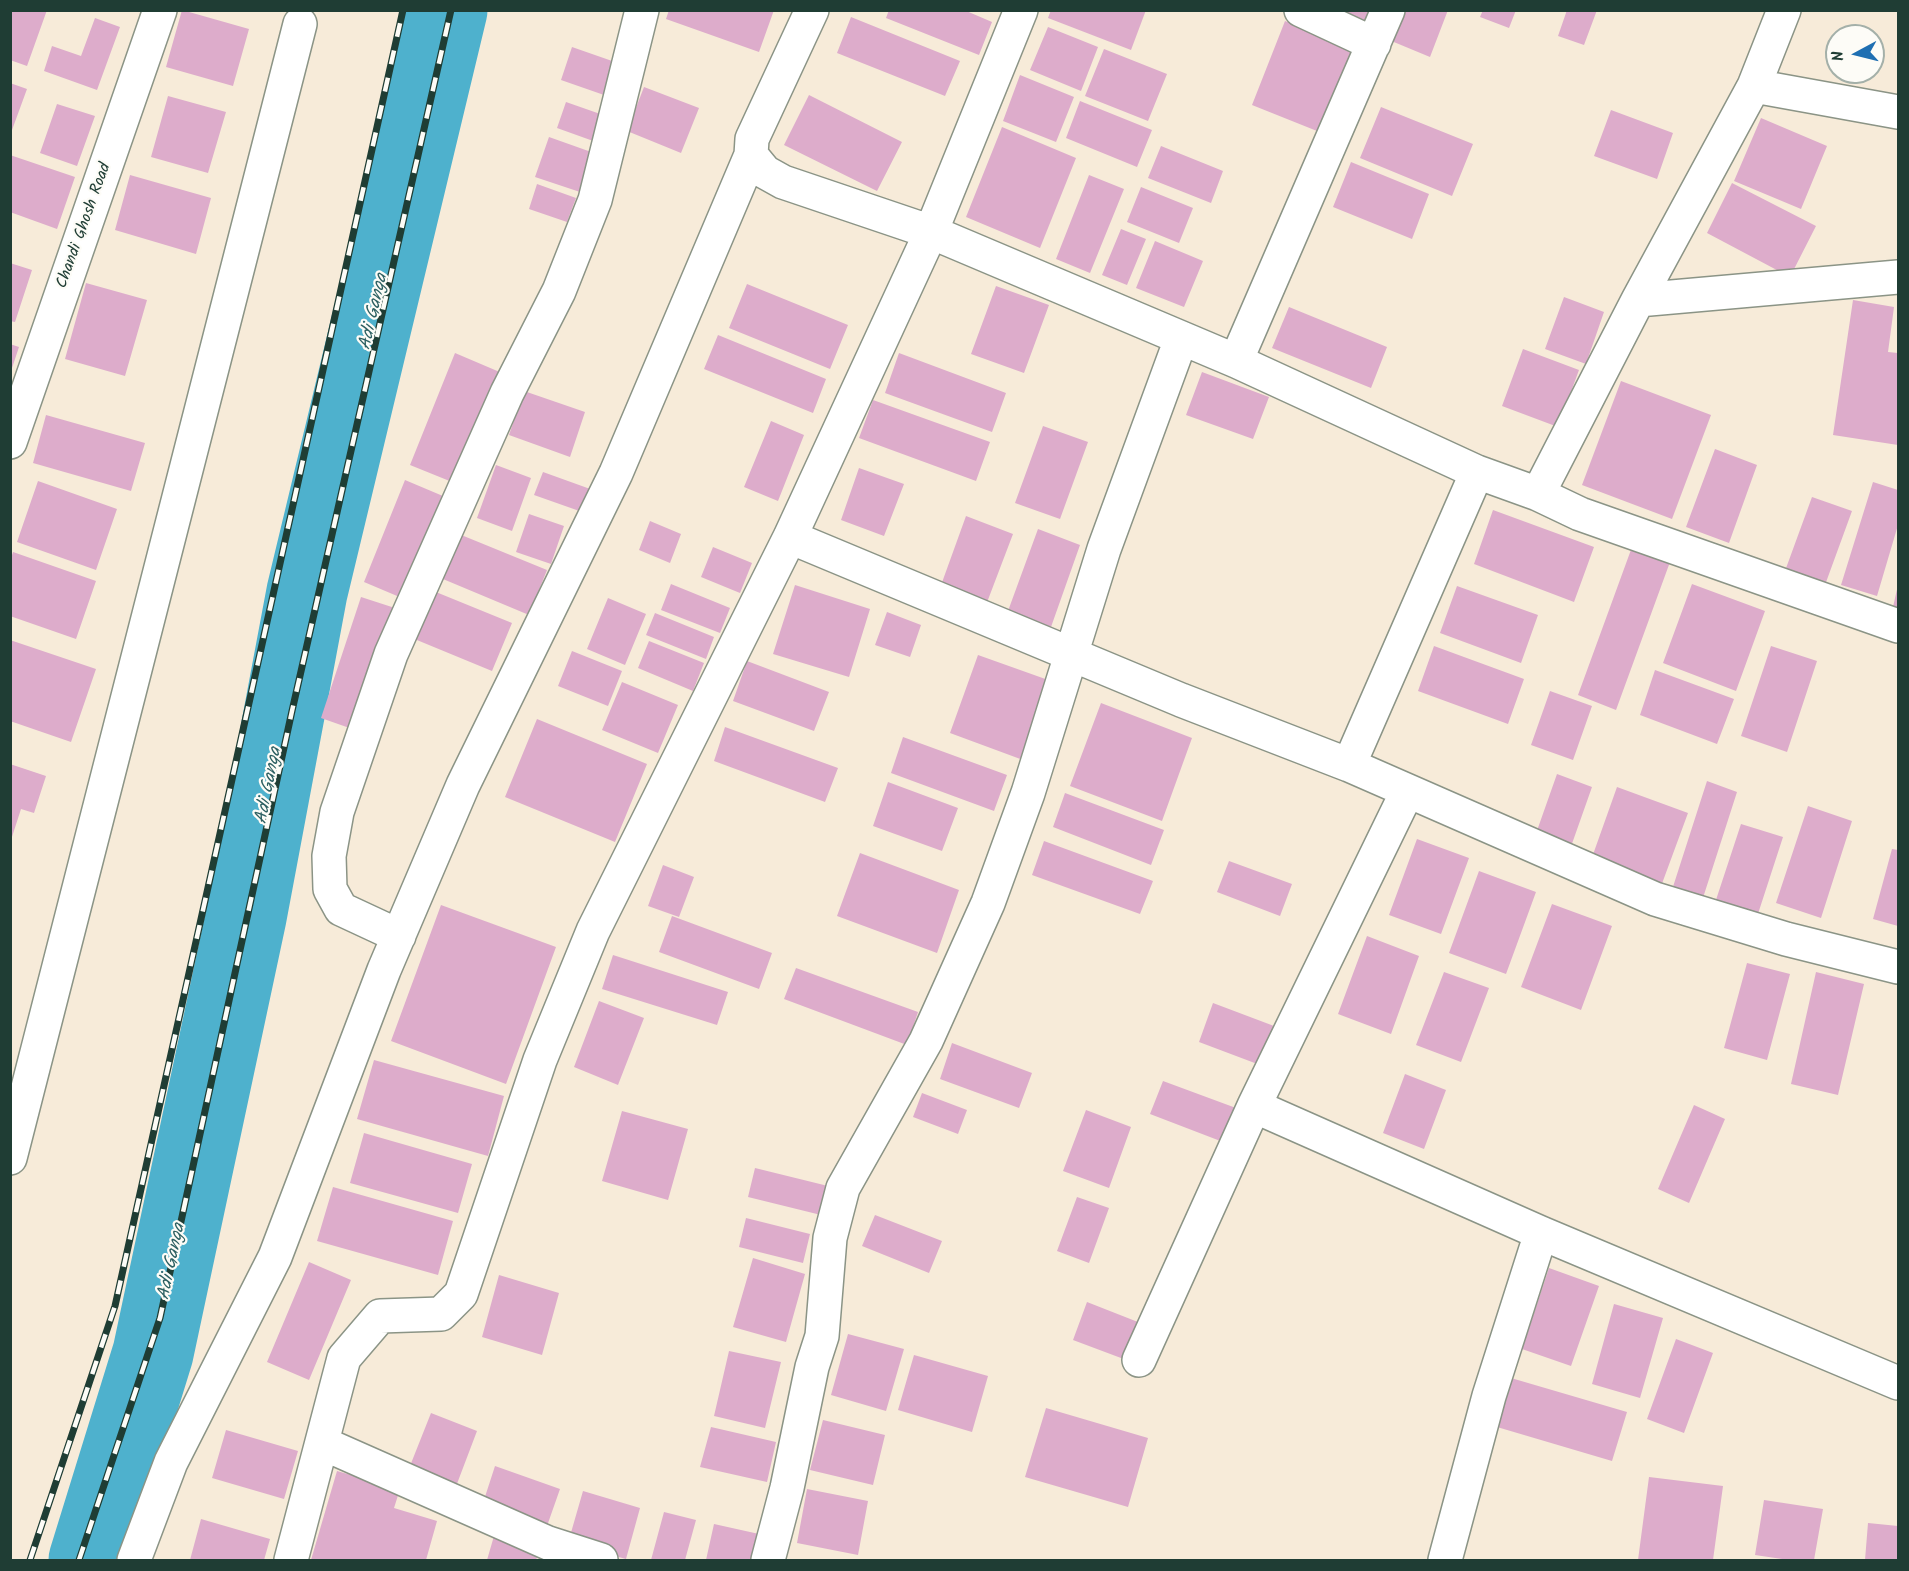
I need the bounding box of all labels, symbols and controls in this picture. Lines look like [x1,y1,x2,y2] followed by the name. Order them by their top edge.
[1825,24,1885,84] north arrow
[1826,49,1852,63] text: N
[53,161,117,291] street label: Chandi Ghosh Road
[356,272,394,352] water label: Adi Ganga
[252,746,288,826] water label: Adi Ganga
[154,1222,192,1302] water label: Adi Ganga

